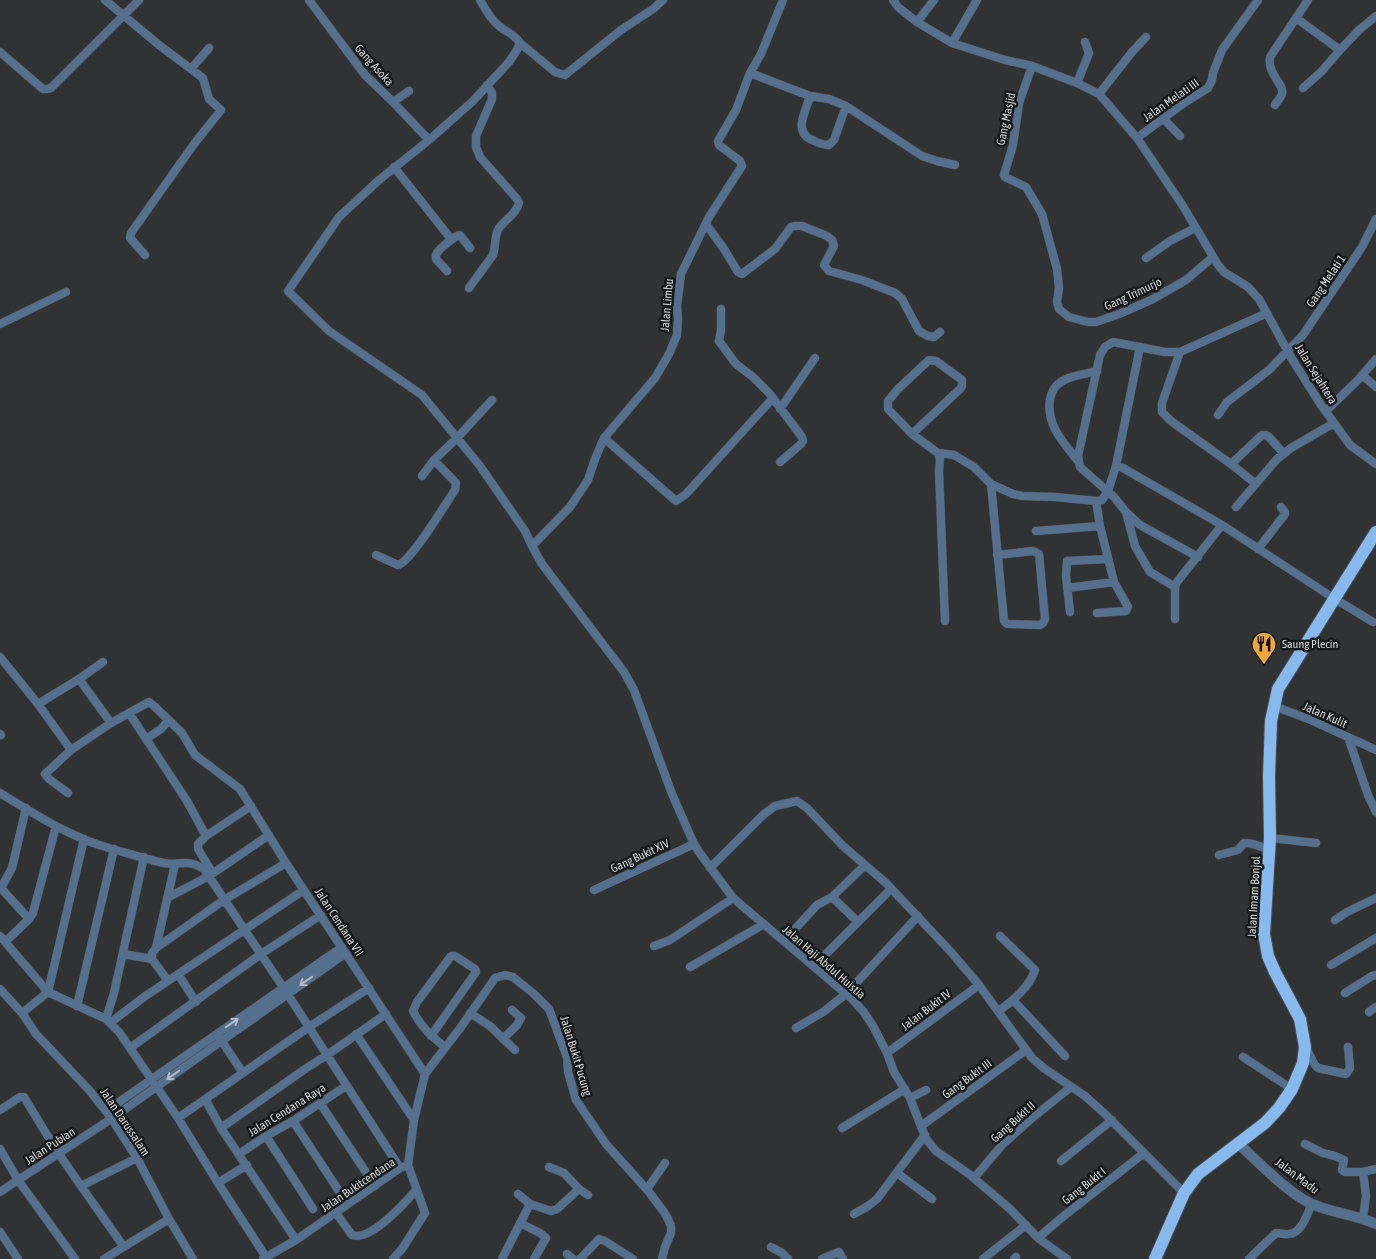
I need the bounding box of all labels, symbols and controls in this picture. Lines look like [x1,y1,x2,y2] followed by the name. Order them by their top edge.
[352,41,396,89] street label: Gang Asoka
[1140,76,1202,124] street label: Jalan Melati III
[994,91,1018,147] street label: Gang Masjid
[1303,252,1349,310] street label: Gang Melati 1
[1102,274,1164,313] street label: Gang Trimurjo
[658,278,676,332] street label: Jalan Limbu
[1292,341,1340,407] street label: Jalan Sejahtera
[1251,631,1277,665] restaurant icon: Saung Plecin
[1282,637,1338,651] place label: Saung Plecin
[1301,699,1350,731] street label: Jalan Kulit
[608,836,672,876] street label: Gang Bukit XIV
[1245,855,1263,938] street label: Jalan Imam Bonjol
[312,885,366,959] street label: Jalan Cendana VII
[780,922,868,1002] street label: Jalan Haji Abdul Huistia
[299,976,313,986] one-way arrow
[898,987,954,1033] street label: Jalan Bukit IV
[557,1014,595,1098] street label: Jalan Bukit Pucung
[225,1018,239,1028] one-way arrow
[939,1056,995,1102] street label: Gang Bukit III
[167,1070,181,1080] one-way arrow
[246,1081,328,1139] street label: Jalan Cendana Raya
[97,1085,153,1159] street label: Jalan Darussalam
[988,1098,1038,1146] street label: Gang Bukit II
[22,1125,78,1167] street label: Jalan Pubian
[318,1155,398,1215] street label: Jalan Bukitcendana
[1273,1155,1322,1197] street label: Jalan Madu
[1059,1165,1109,1207] street label: Gang Bukit I

